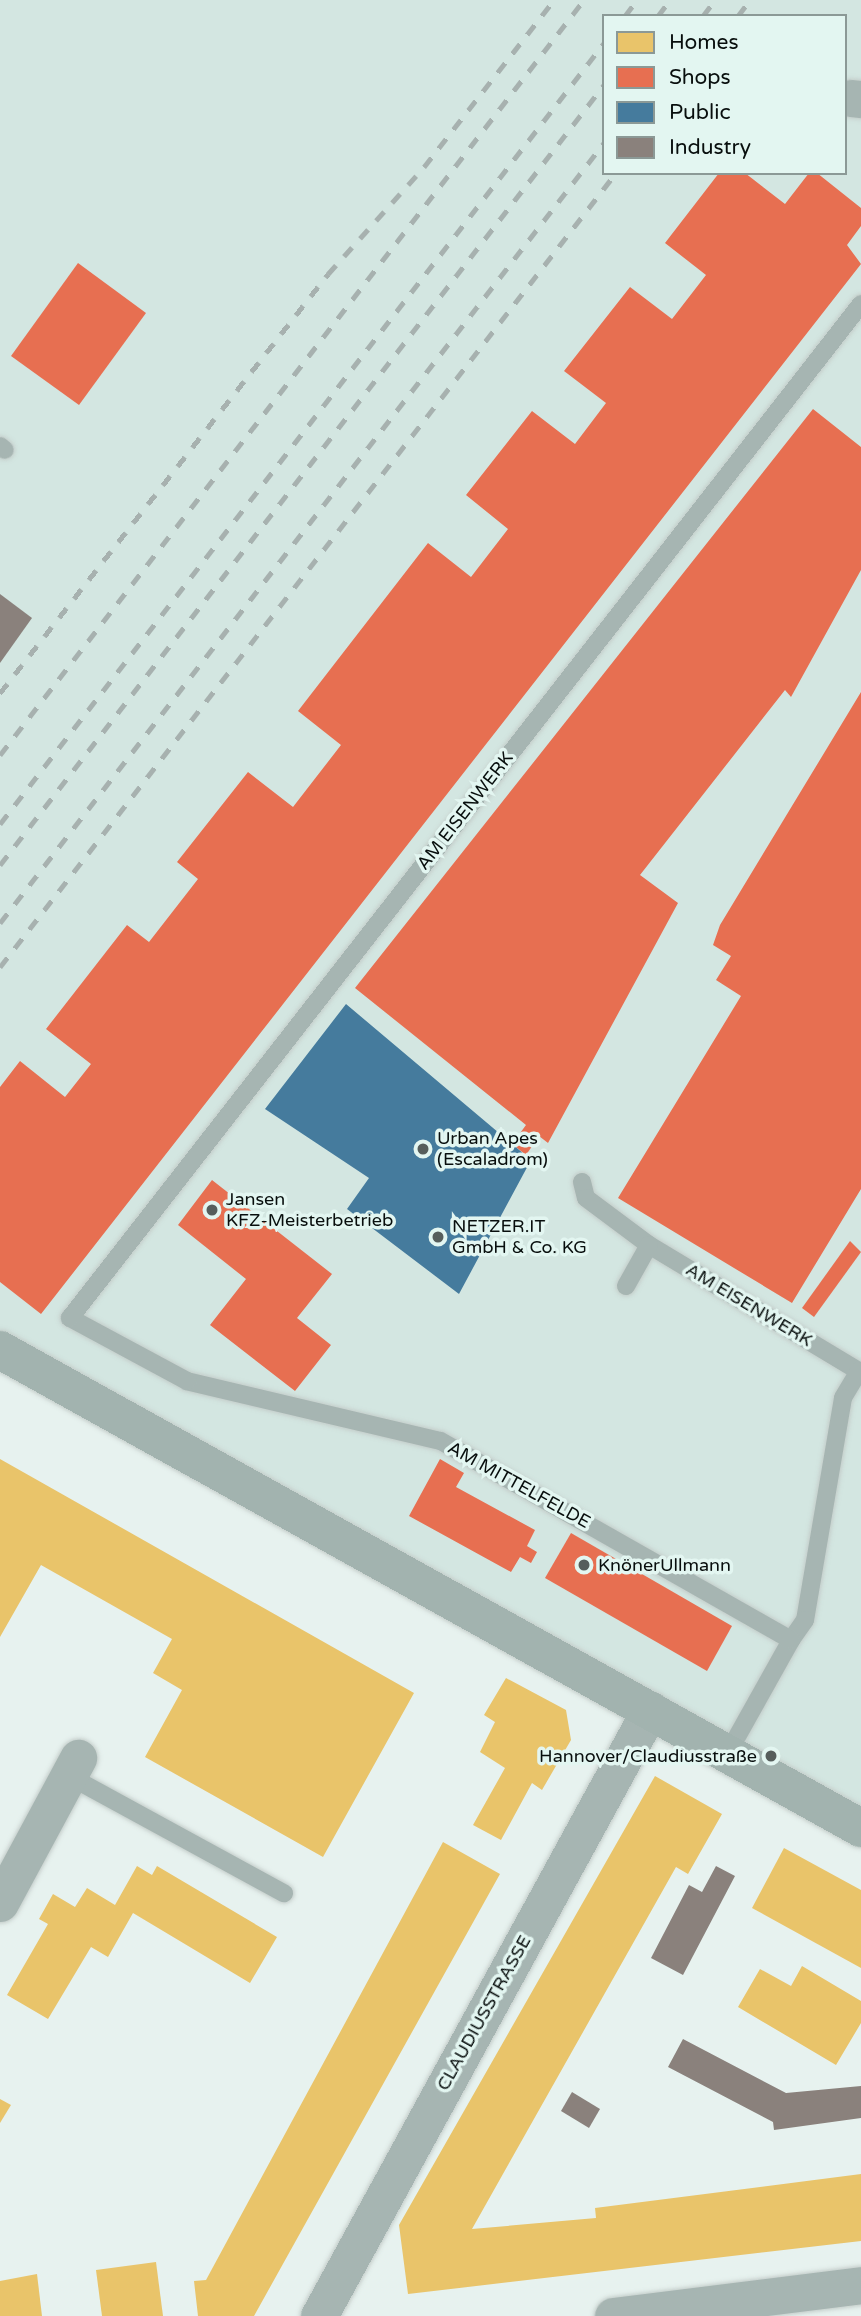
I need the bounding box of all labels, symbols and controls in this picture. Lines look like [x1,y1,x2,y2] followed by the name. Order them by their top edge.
[602,14,847,175] legend
[669,30,739,55] text: Homes
[669,65,731,90] text: Shops
[669,100,731,125] text: Public
[669,135,751,160] text: Industry
[412,748,518,874] street label: AM EISENWERK
[437,1128,548,1170] place label: Urban Apes (Escaladrom)
[415,1141,431,1157] marker: Urban Apes (Escaladrom)
[226,1189,393,1232] place label: Jansen KFZ-Meisterbetrieb
[204,1202,220,1218] marker: Jansen KFZ-Meisterbetrieb
[452,1216,587,1258] place label: NETZER.IT GmbH & Co. KG
[430,1229,446,1245] marker: NETZER.IT GmbH & Co. KG
[682,1259,816,1351] street label: AM EISENWERK
[444,1437,594,1533] street label: AM MITTELFELDE
[598,1554,731,1576] place label: KnönerUllmann
[576,1557,592,1573] marker: KnönerUllmann
[539,1745,757,1767] place label: Hannover/Claudiusstraße
[763,1748,779,1764] marker: Hannover/Claudiusstraße
[432,1932,536,2094] street label: CLAUDIUSSTRASSE

